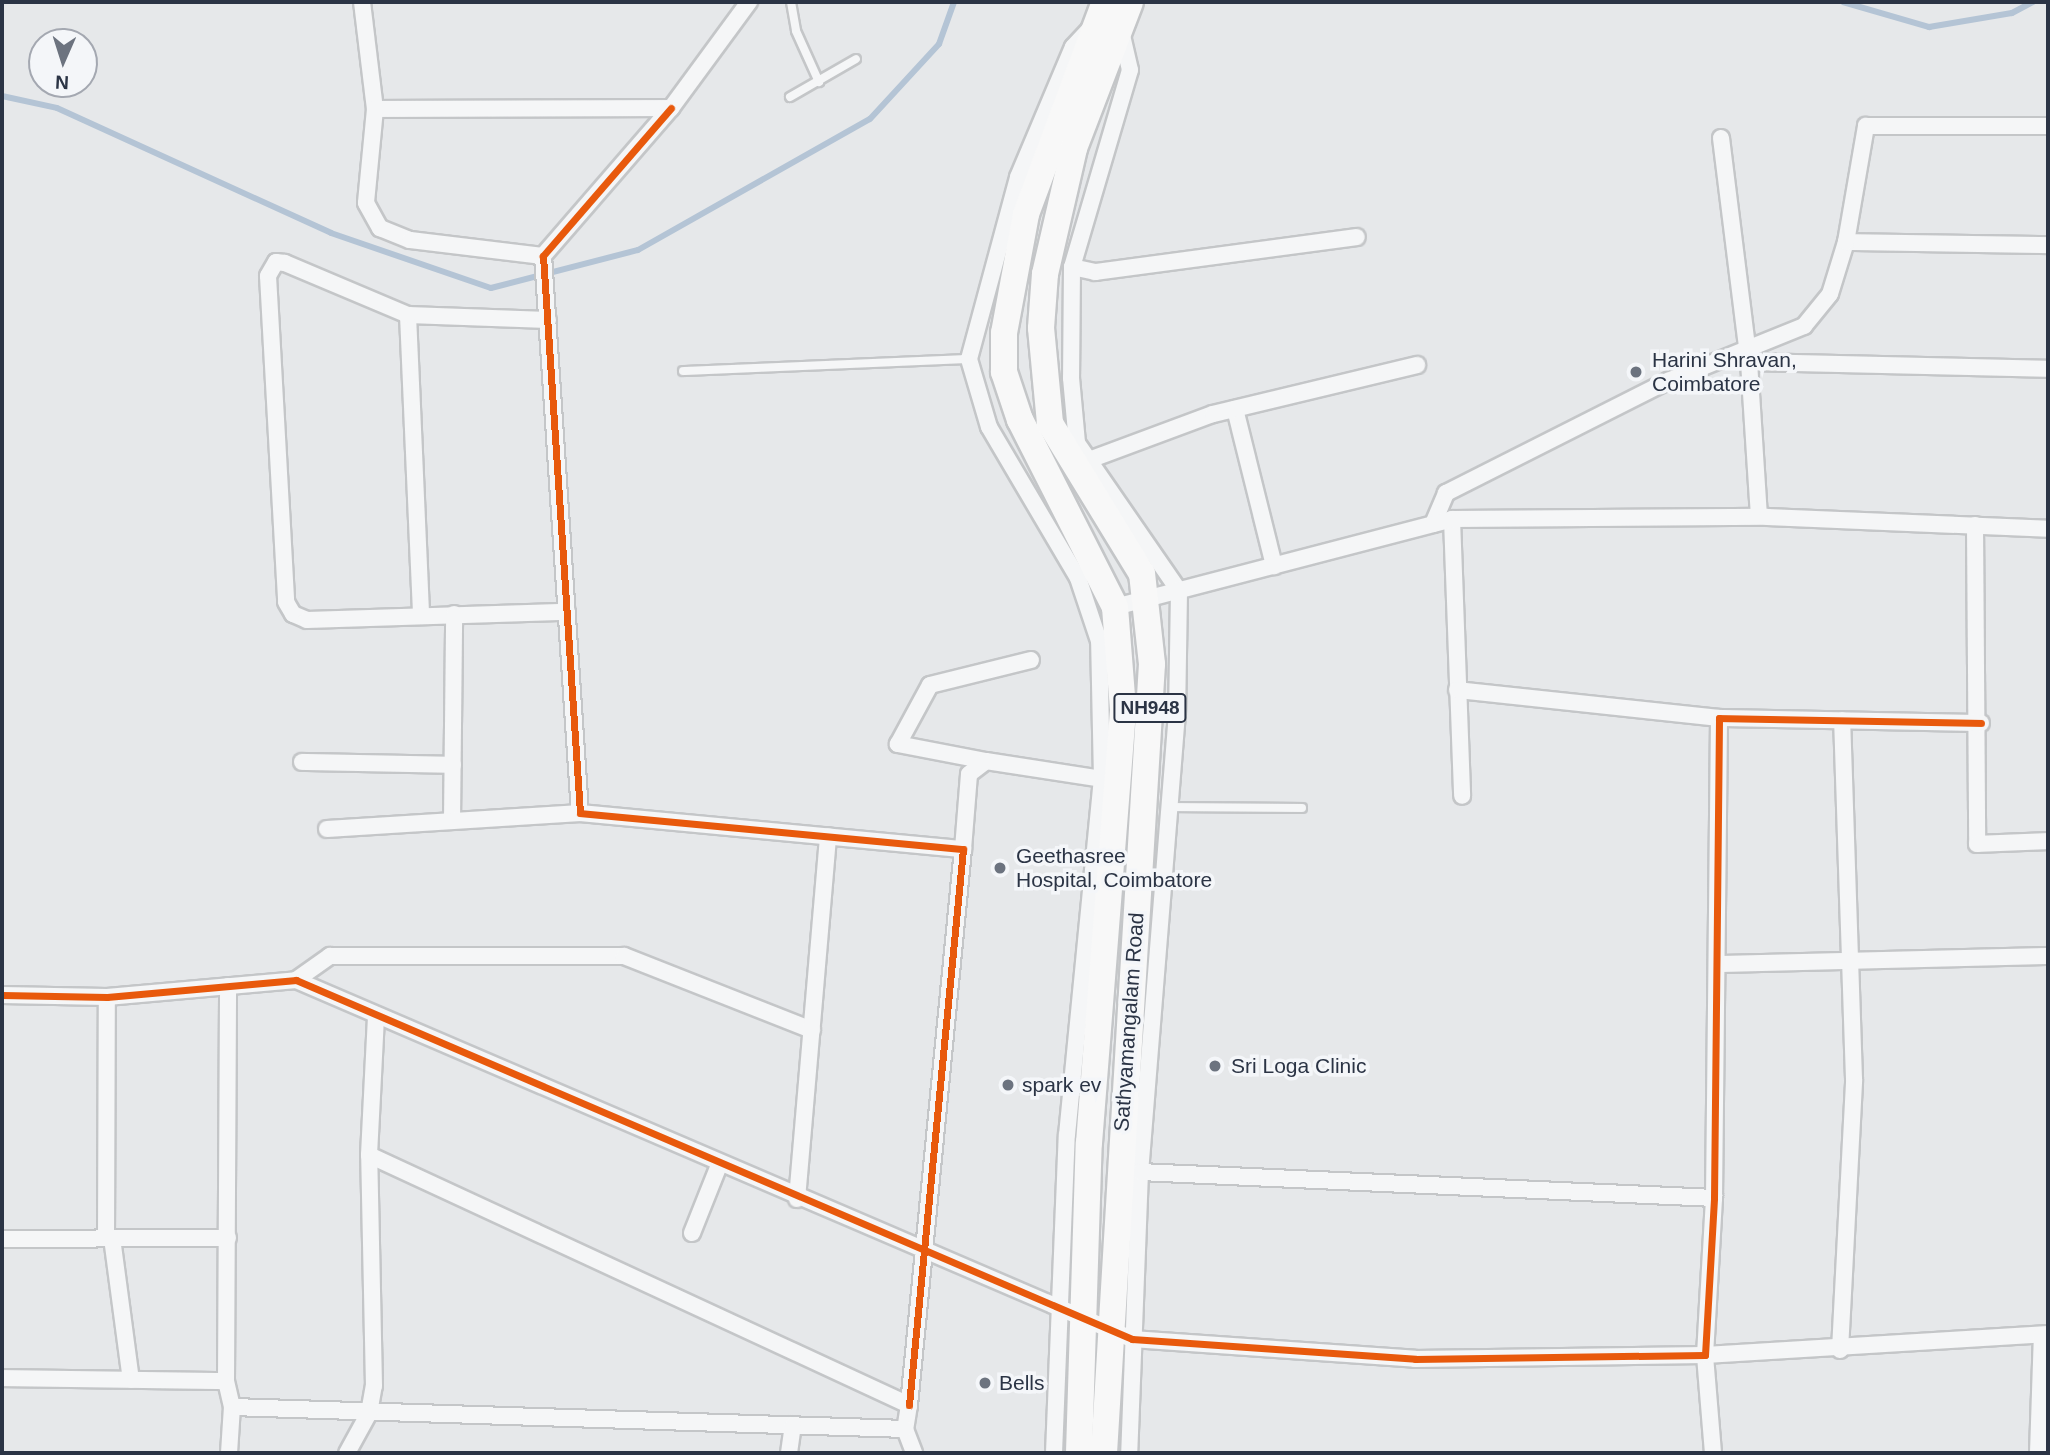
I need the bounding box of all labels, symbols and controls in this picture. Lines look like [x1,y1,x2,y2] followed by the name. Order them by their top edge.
[28,28,98,98] north arrow
[55,72,69,93] text: N
[1652,347,1797,397] place label: Harini Shravan, Coimbatore
[1626,362,1646,382] marker: Harini Shravan, Coimbatore
[1113,692,1187,723] road number: NH948
[1016,843,1212,893] place label: Geethasree Hospital, Coimbatore
[990,858,1010,878] marker: Geethasree Hospital, Coimbatore
[1109,912,1149,1132] street label: Sathyamangalam Road
[1231,1053,1366,1079] place label: Sri Loga Clinic
[1205,1056,1225,1076] marker: Sri Loga Clinic
[1022,1072,1101,1098] place label: spark ev
[1000,1077,1016,1093] marker: spark ev
[999,1370,1045,1396] place label: Bells
[977,1375,993,1391] marker: Bells

